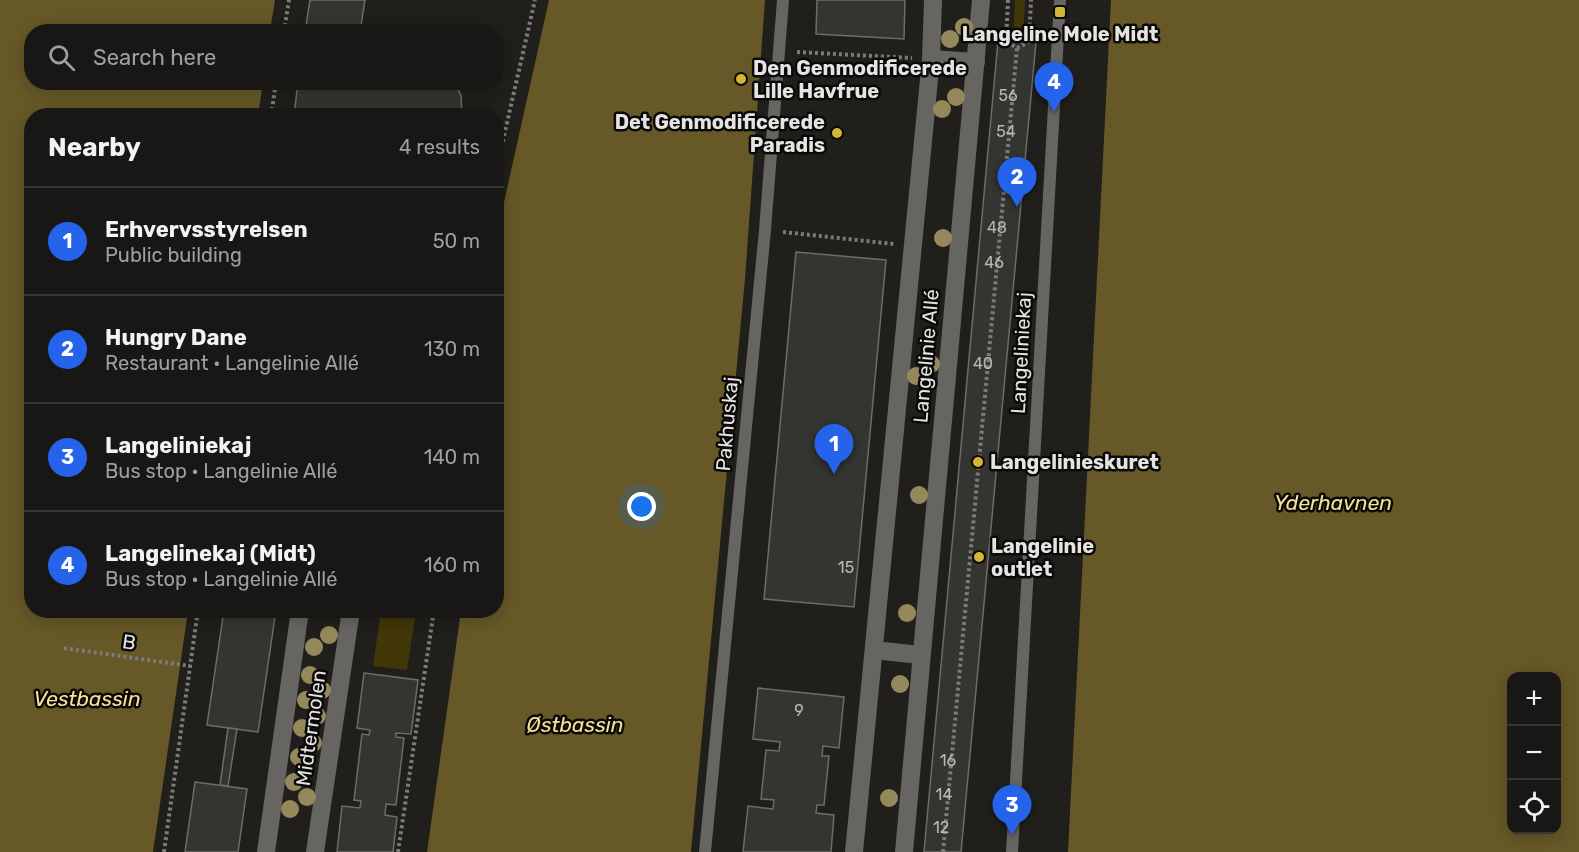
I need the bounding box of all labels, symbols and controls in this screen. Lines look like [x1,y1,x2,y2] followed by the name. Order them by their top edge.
[1053,5,1067,19] marker: Langeline Mole Midt
[962,22,1158,46] place label: Langeline Mole Midt
[24,24,504,90] search box
[45,41,78,74] icon: search
[93,44,216,71] text: Search here
[753,56,967,103] place label: Den Genmodificerede Lille Havfrue
[1034,63,1074,112] pin: 4
[734,72,748,86] marker: Den Genmodificerede Lille Havfrue
[998,86,1018,105] house number: 56
[615,110,825,157] place label: Det Genmodificerede Paradis
[996,122,1016,141] house number: 54
[830,126,844,140] marker: Det Genmodificerede Paradis
[48,132,141,163] text: Nearby
[399,135,480,159] text: 4 results
[998,158,1036,207] pin: 2
[105,216,308,243] text: Erhvervsstyrelsen
[987,218,1007,237] house number: 48
[63,229,72,253] text: 1
[433,229,480,253] text: 50 m
[105,243,242,267] text: Public building
[984,253,1004,272] house number: 46
[908,288,944,424] street label: Langelinie Allé
[1006,292,1036,414] street label: Langeliniekaj
[105,324,247,351] text: Hungry Dane
[61,337,74,361] text: 2
[424,337,480,361] text: 130 m
[105,351,359,375] text: Restaurant · Langelinie Allé
[973,354,993,373] house number: 40
[711,376,743,472] street label: Pakhuskaj
[814,424,854,474] pin: 1
[105,432,251,459] text: Langeliniekaj
[61,445,74,469] text: 3
[424,445,480,469] text: 140 m
[990,450,1159,474] place label: Langelinieskuret
[971,455,985,469] marker: Langelinieskuret
[105,459,337,483] text: Bus stop · Langelinie Allé
[1274,490,1392,515] water label: Yderhavnen
[627,492,656,521] your location
[991,534,1094,581] place label: Langelinie outlet
[105,540,316,567] text: Langelinekaj (Midt)
[972,550,986,564] marker: Langelinie outlet
[61,553,74,577] text: 4
[424,553,480,577] text: 160 m
[838,558,854,577] house number: 15
[105,567,337,591] text: Bus stop · Langelinie Allé
[121,629,137,655] street label: B
[291,669,331,787] street label: Midtermolen
[1507,672,1561,834] map controls
[1507,672,1561,726] button: +
[33,686,141,711] water label: Vestbassin
[794,701,804,720] house number: 9
[526,712,624,737] water label: Østbassin
[1507,726,1561,780] button: −
[940,751,957,770] house number: 16
[1507,780,1561,834] button: locate
[936,785,952,804] house number: 14
[992,786,1032,835] pin: 3
[933,818,949,837] house number: 12

